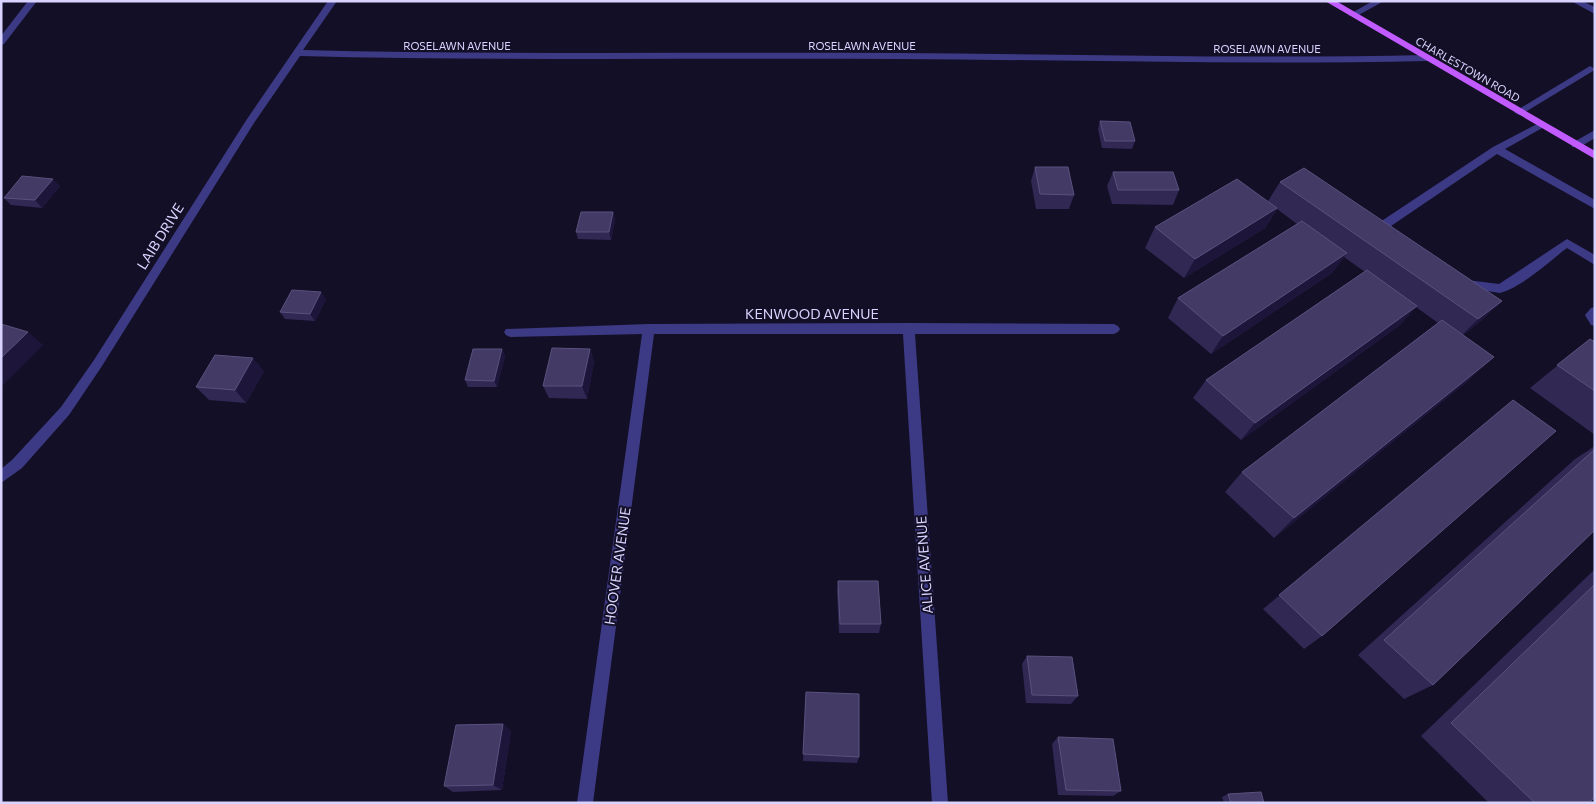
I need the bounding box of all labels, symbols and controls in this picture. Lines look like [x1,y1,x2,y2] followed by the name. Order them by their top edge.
[1413,34,1523,104] street label: CHARLESTOWN ROAD
[403,39,511,52] street label: ROSELAWN AVENUE
[808,39,916,52] street label: ROSELAWN AVENUE
[1213,42,1321,55] street label: ROSELAWN AVENUE
[133,200,187,272] street label: LAIB DRIVE
[745,305,879,322] street label: KENWOOD AVENUE
[600,506,634,626] street label: HOOVER AVENUE
[912,516,936,614] street label: ALICE AVENUE

